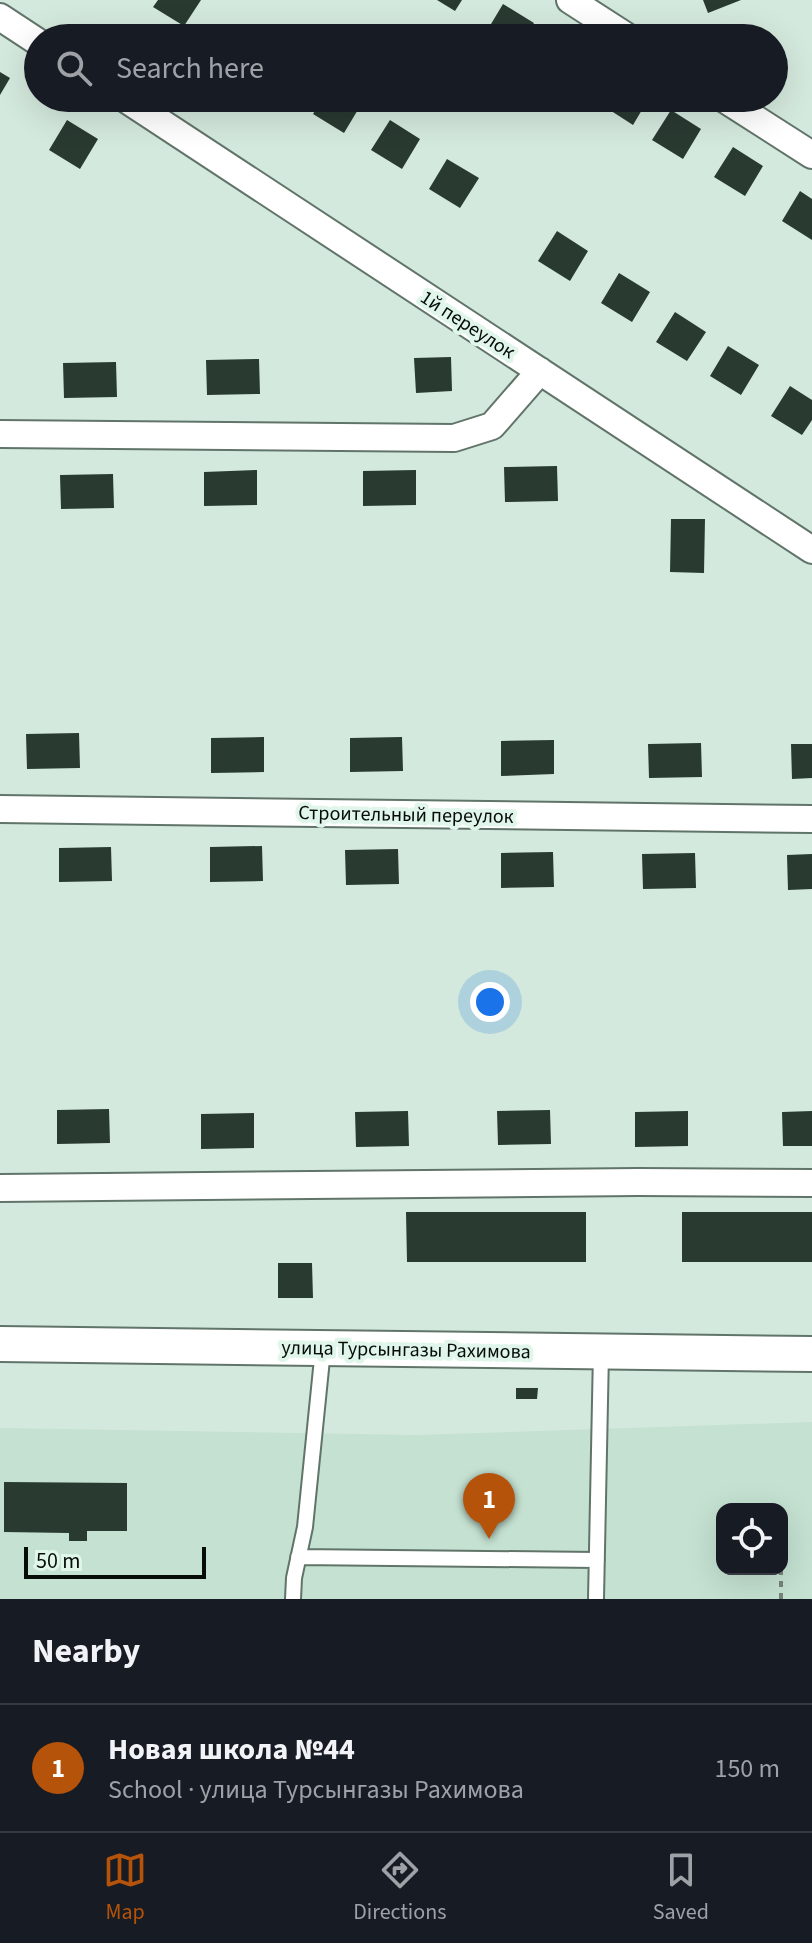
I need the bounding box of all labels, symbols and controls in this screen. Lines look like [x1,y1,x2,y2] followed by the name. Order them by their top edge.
[24,24,788,112] search box
[52,46,96,90] icon: search
[116,47,264,90] text: Search here
[415,284,520,366] street label: 1й переулок
[298,799,514,831] street label: Строительный переулок
[470,982,510,1022] your location
[281,1334,531,1366] street label: улица Турсынгазы Рахимова
[463,1473,515,1539] pin: 1
[716,1503,788,1575] map controls
[716,1503,788,1575] button: locate
[24,1543,206,1579] scale bar
[36,1545,81,1577] text: 50 m
[32,1627,140,1676] text: Nearby
[108,1728,355,1771] text: Новая школа №44
[51,1750,65,1787] text: 1
[714,1750,780,1787] text: 150 m
[108,1771,524,1808] text: School · улица Турсынгазы Рахимова
[103,1848,147,1928] tab: Map
[353,1848,446,1928] tab: Directions
[653,1848,709,1928] tab: Saved

